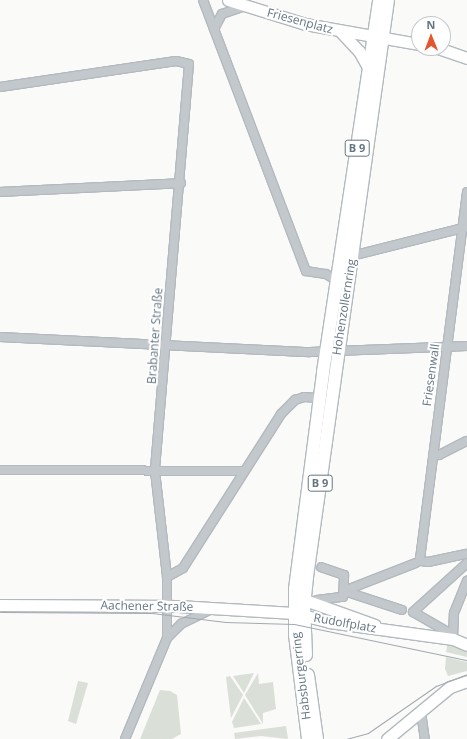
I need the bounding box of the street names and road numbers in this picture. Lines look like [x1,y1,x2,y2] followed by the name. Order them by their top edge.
[265,5,335,37] street label: Friesenplatz
[344,139,370,157] road number: B 9
[329,258,359,356] street label: Hohenzollernring
[144,287,166,385] street label: Brabanter Straße
[420,343,442,407] street label: Friesenwall
[307,474,333,492] road number: B 9
[100,598,194,614] street label: Aachener Straße
[313,610,377,636] street label: Rudolfplatz
[288,631,314,721] street label: Habsburgerring

